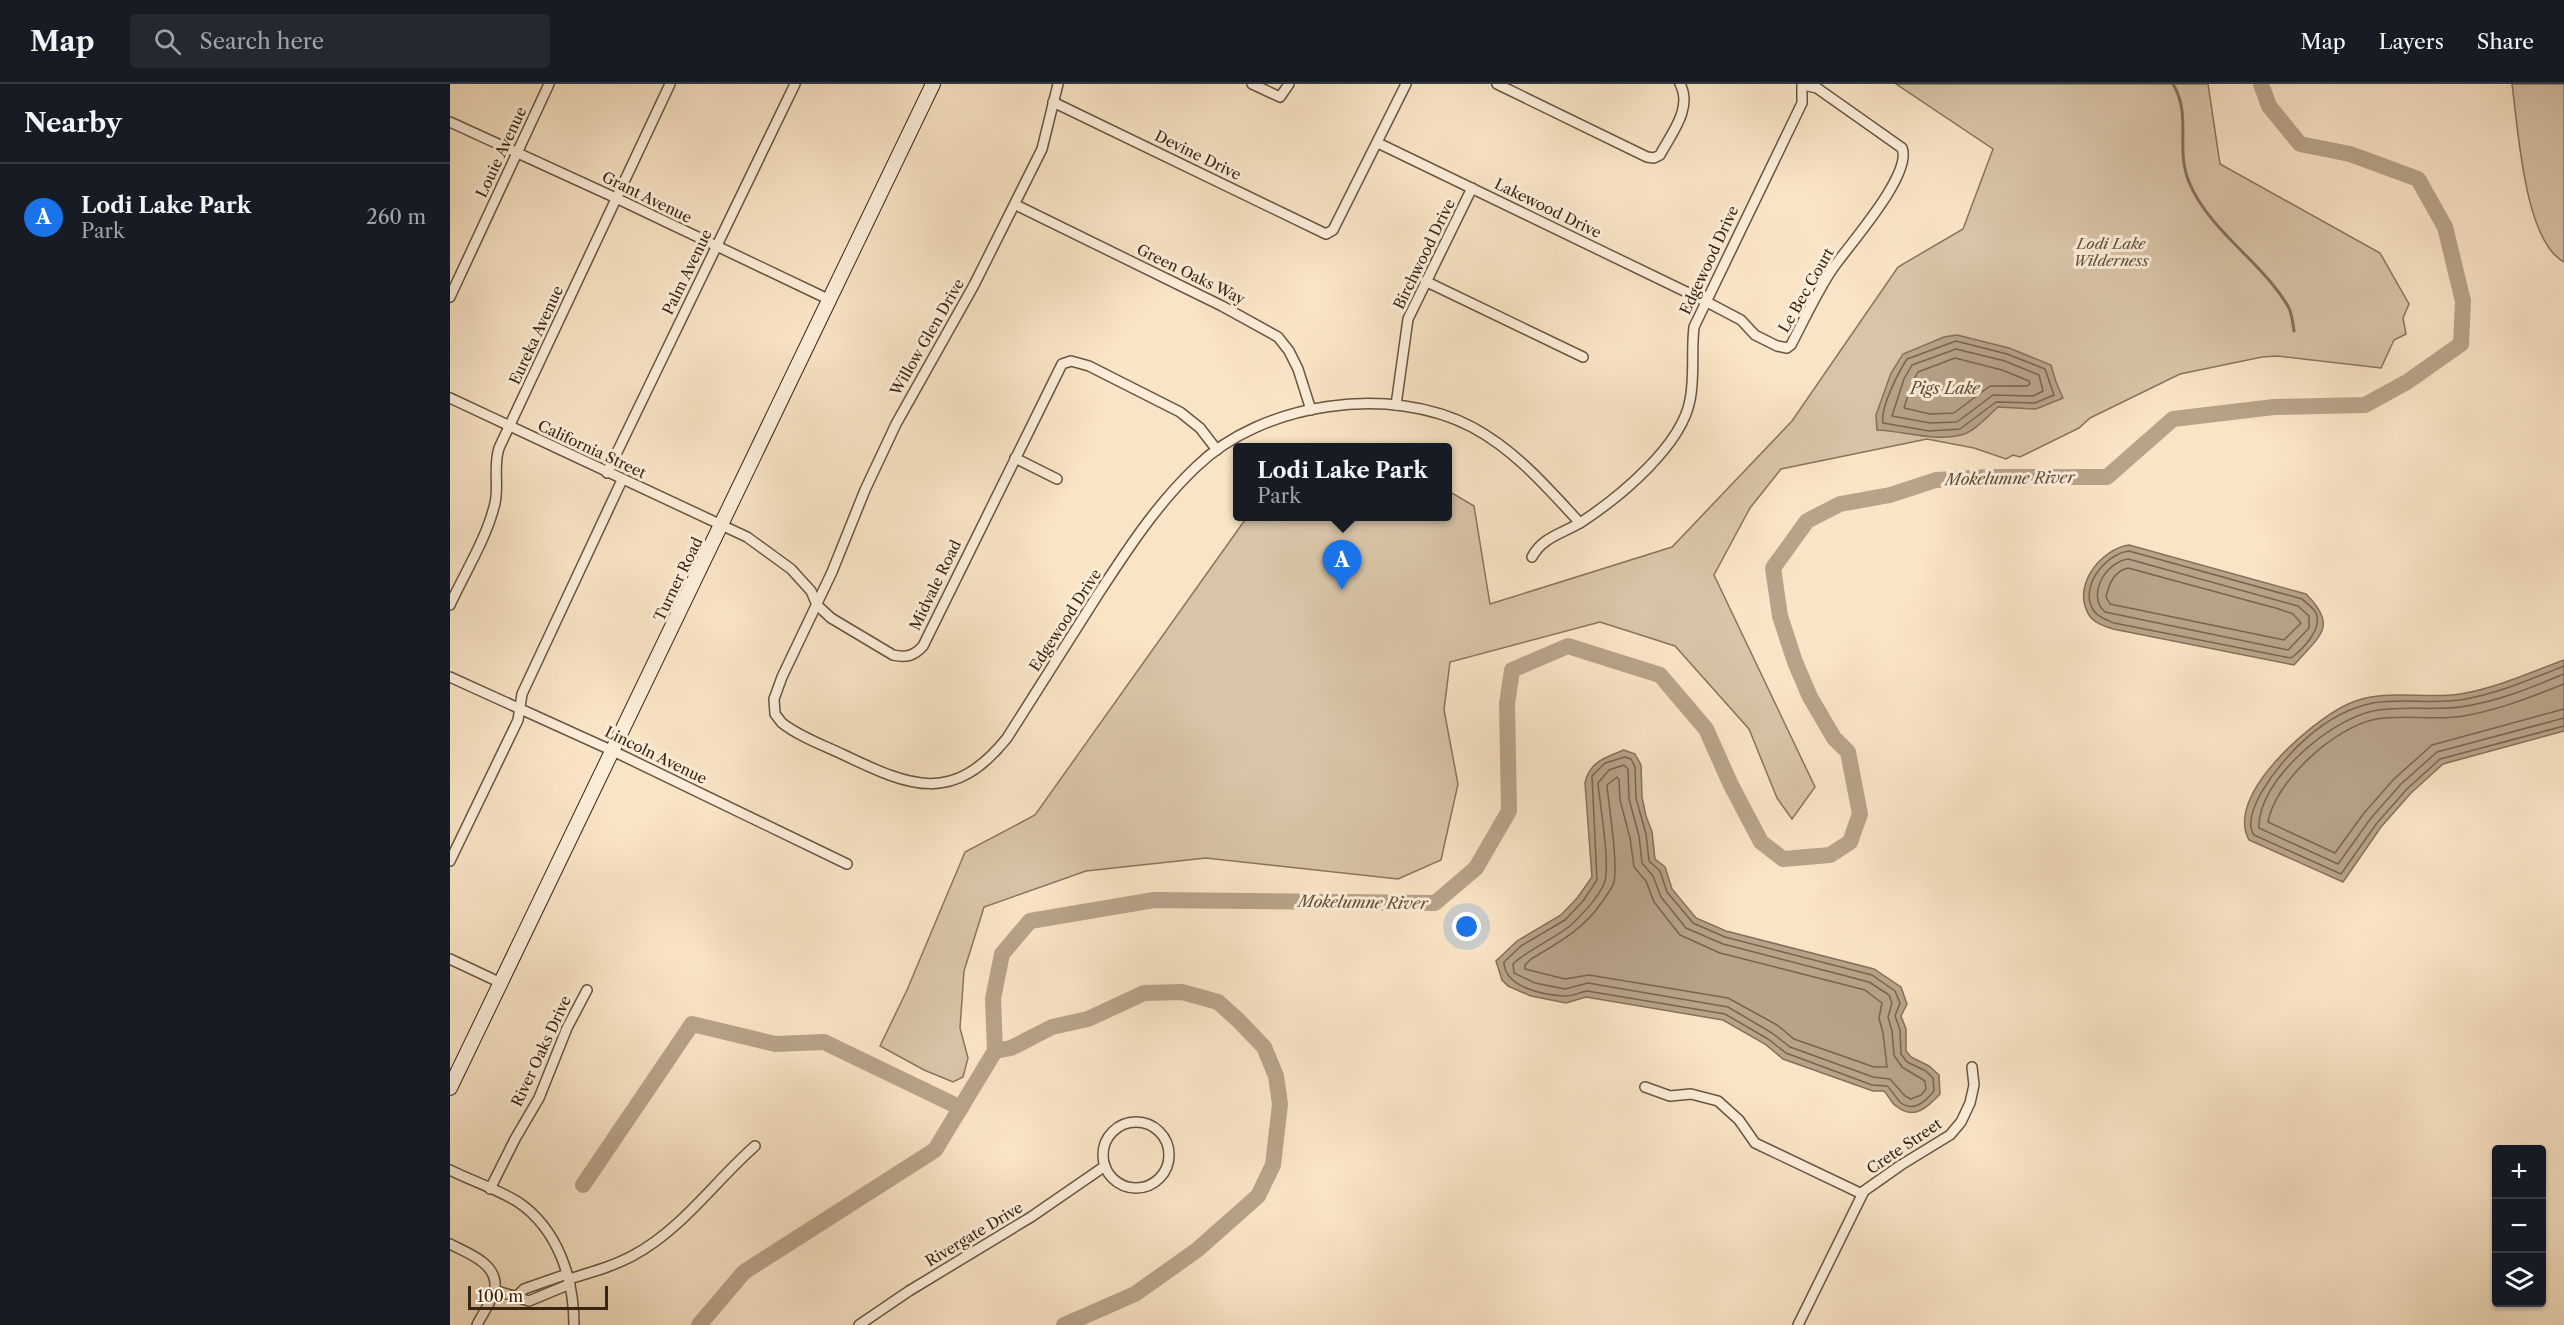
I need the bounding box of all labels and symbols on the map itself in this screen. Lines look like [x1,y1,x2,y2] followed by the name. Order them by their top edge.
[472,104,530,200] street label: Louie Avenue
[1152,126,1244,184] street label: Devine Drive
[599,167,695,227] street label: Grant Avenue
[1491,174,1605,242] street label: Lakewood Drive
[1389,196,1459,312] street label: Birchwood Drive
[1675,203,1743,317] street label: Edgewood Drive
[658,226,716,318] street label: Palm Avenue
[2073,234,2149,270] park label: Lodi Lake Wilderness
[1134,240,1249,309] street label: Green Oaks Way
[1774,244,1838,336] street label: Le Bec Court
[885,275,968,400] street label: Willow Glen Drive
[505,283,567,387] street label: Eureka Avenue
[1908,378,1981,398] water label: Pigs Lake
[535,416,650,483] street label: California Street
[1943,467,2076,489] water label: Mokelumne River
[649,534,707,624] street label: Turner Road
[905,537,965,633] street label: Midvale Road
[1322,540,1362,590] pin: A
[1025,565,1105,675] street label: Edgewood Drive
[602,722,710,788] street label: Lincoln Avenue
[1296,891,1429,913] water label: Mokelumne River
[1452,912,1481,941] your location
[507,993,575,1109] street label: River Oaks Drive
[1863,1114,1946,1178] street label: Crete Street
[922,1197,1026,1271] street label: Rivergate Drive
[468,1283,608,1310] scale bar

